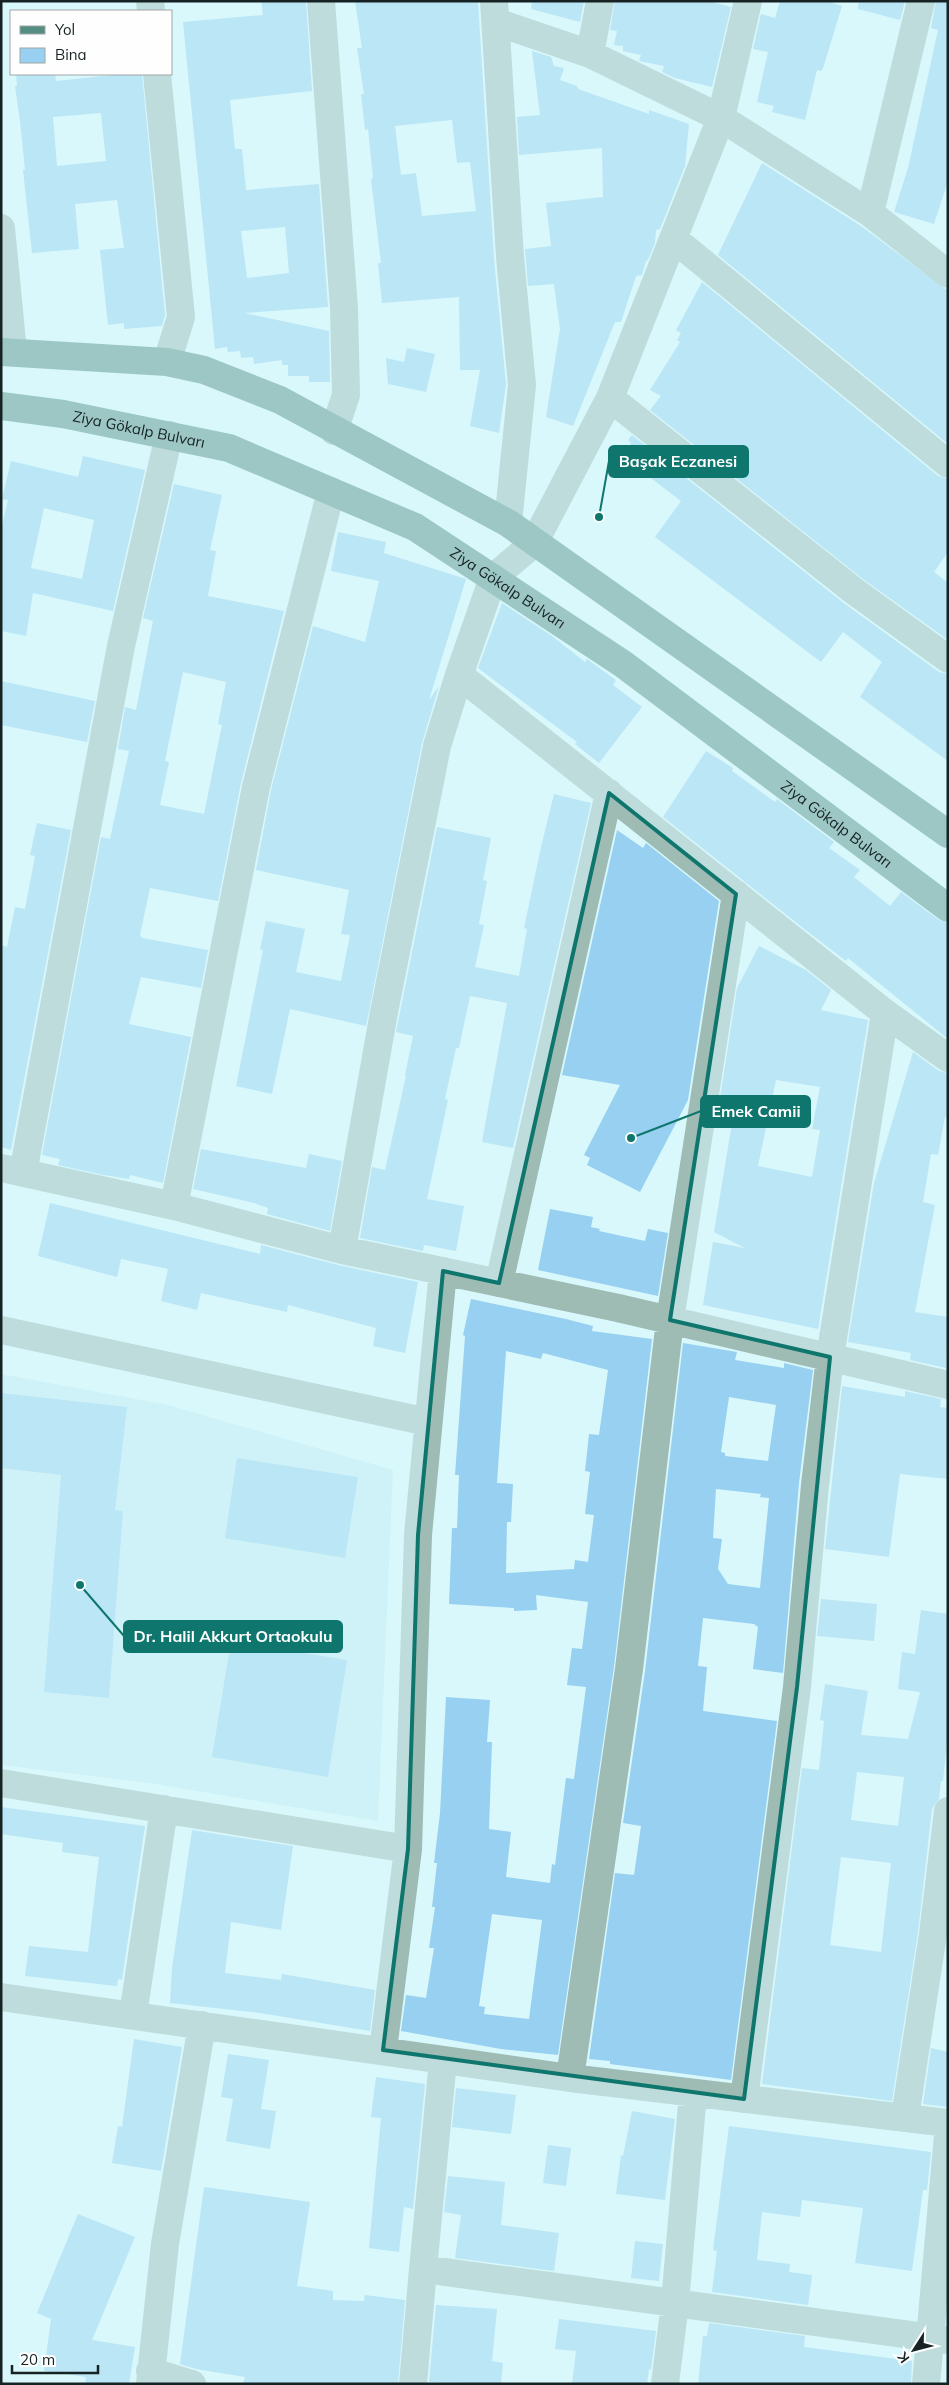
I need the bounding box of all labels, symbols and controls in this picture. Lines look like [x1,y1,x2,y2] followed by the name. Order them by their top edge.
[10,10,172,75] legend
[54,20,75,39] text: Yol
[55,45,87,64] text: Bina
[71,406,207,452] street label: Ziya Gökalp Bulvarı
[609,446,748,477] callout: Başak Eczanesi
[619,451,737,471] text: Başak Eczanesi
[447,543,569,632] street label: Ziya Gökalp Bulvarı
[777,776,896,872] street label: Ziya Gökalp Bulvarı
[701,1096,810,1127] callout: Emek Camii
[711,1101,801,1121] text: Emek Camii
[124,1621,342,1652] callout: Dr. Halil Akkurt Ortaokulu
[134,1626,332,1646] text: Dr. Halil Akkurt Ortaokulu
[889,2325,939,2375] north arrow
[12,2342,99,2374] scale bar
[893,2348,914,2367] text: K
[20,2350,55,2369] text: 20 m

